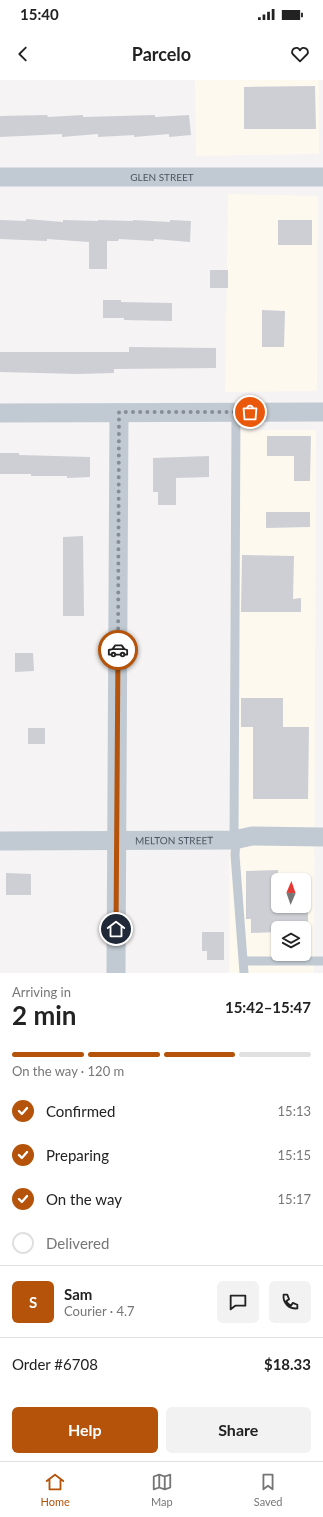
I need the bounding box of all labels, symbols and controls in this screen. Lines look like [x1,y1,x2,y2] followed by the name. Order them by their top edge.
[20,5,59,23] text: 15:40
[12,43,34,65] icon: back
[132,43,191,65] text: Parcelo
[289,43,311,65] icon: heart
[130,171,194,183] street label: GLEN STREET
[233,395,267,429] pin
[239,401,261,423] icon: bag
[98,630,138,670] courier
[107,639,129,661] icon: car
[135,834,213,846] street label: MELTON STREET
[271,873,311,913] north arrow
[271,873,311,961] map controls
[99,912,133,946] pin
[105,918,127,940] icon: home
[271,921,311,961] button: layers
[12,984,71,1000] text: Arriving in
[225,998,311,1016] text: 15:42–15:47
[12,999,76,1031] text: 2 min
[12,1063,124,1079] text: On the way · 120 m
[12,1100,34,1122] icon: check
[46,1102,115,1120] text: Confirmed
[278,1103,311,1119] text: 15:13
[12,1144,34,1166] icon: check
[46,1146,109,1164] text: Preparing
[278,1147,311,1163] text: 15:15
[12,1188,34,1210] icon: check
[46,1190,122,1208] text: On the way
[278,1191,311,1207] text: 15:17
[46,1234,109,1252] text: Delivered
[217,1281,259,1323] button: chat
[269,1281,311,1323] button: phone
[64,1285,92,1303] text: Sam
[29,1293,37,1311] text: S
[64,1303,135,1319] text: Courier · 4.7
[12,1355,98,1373] text: Order #6708
[264,1355,311,1373] text: $18.33
[12,1407,158,1453] button: Help
[166,1407,311,1453] button: Share
[40,1471,70,1508] tab: Home
[151,1471,173,1508] tab: Map
[254,1471,282,1508] tab: Saved

